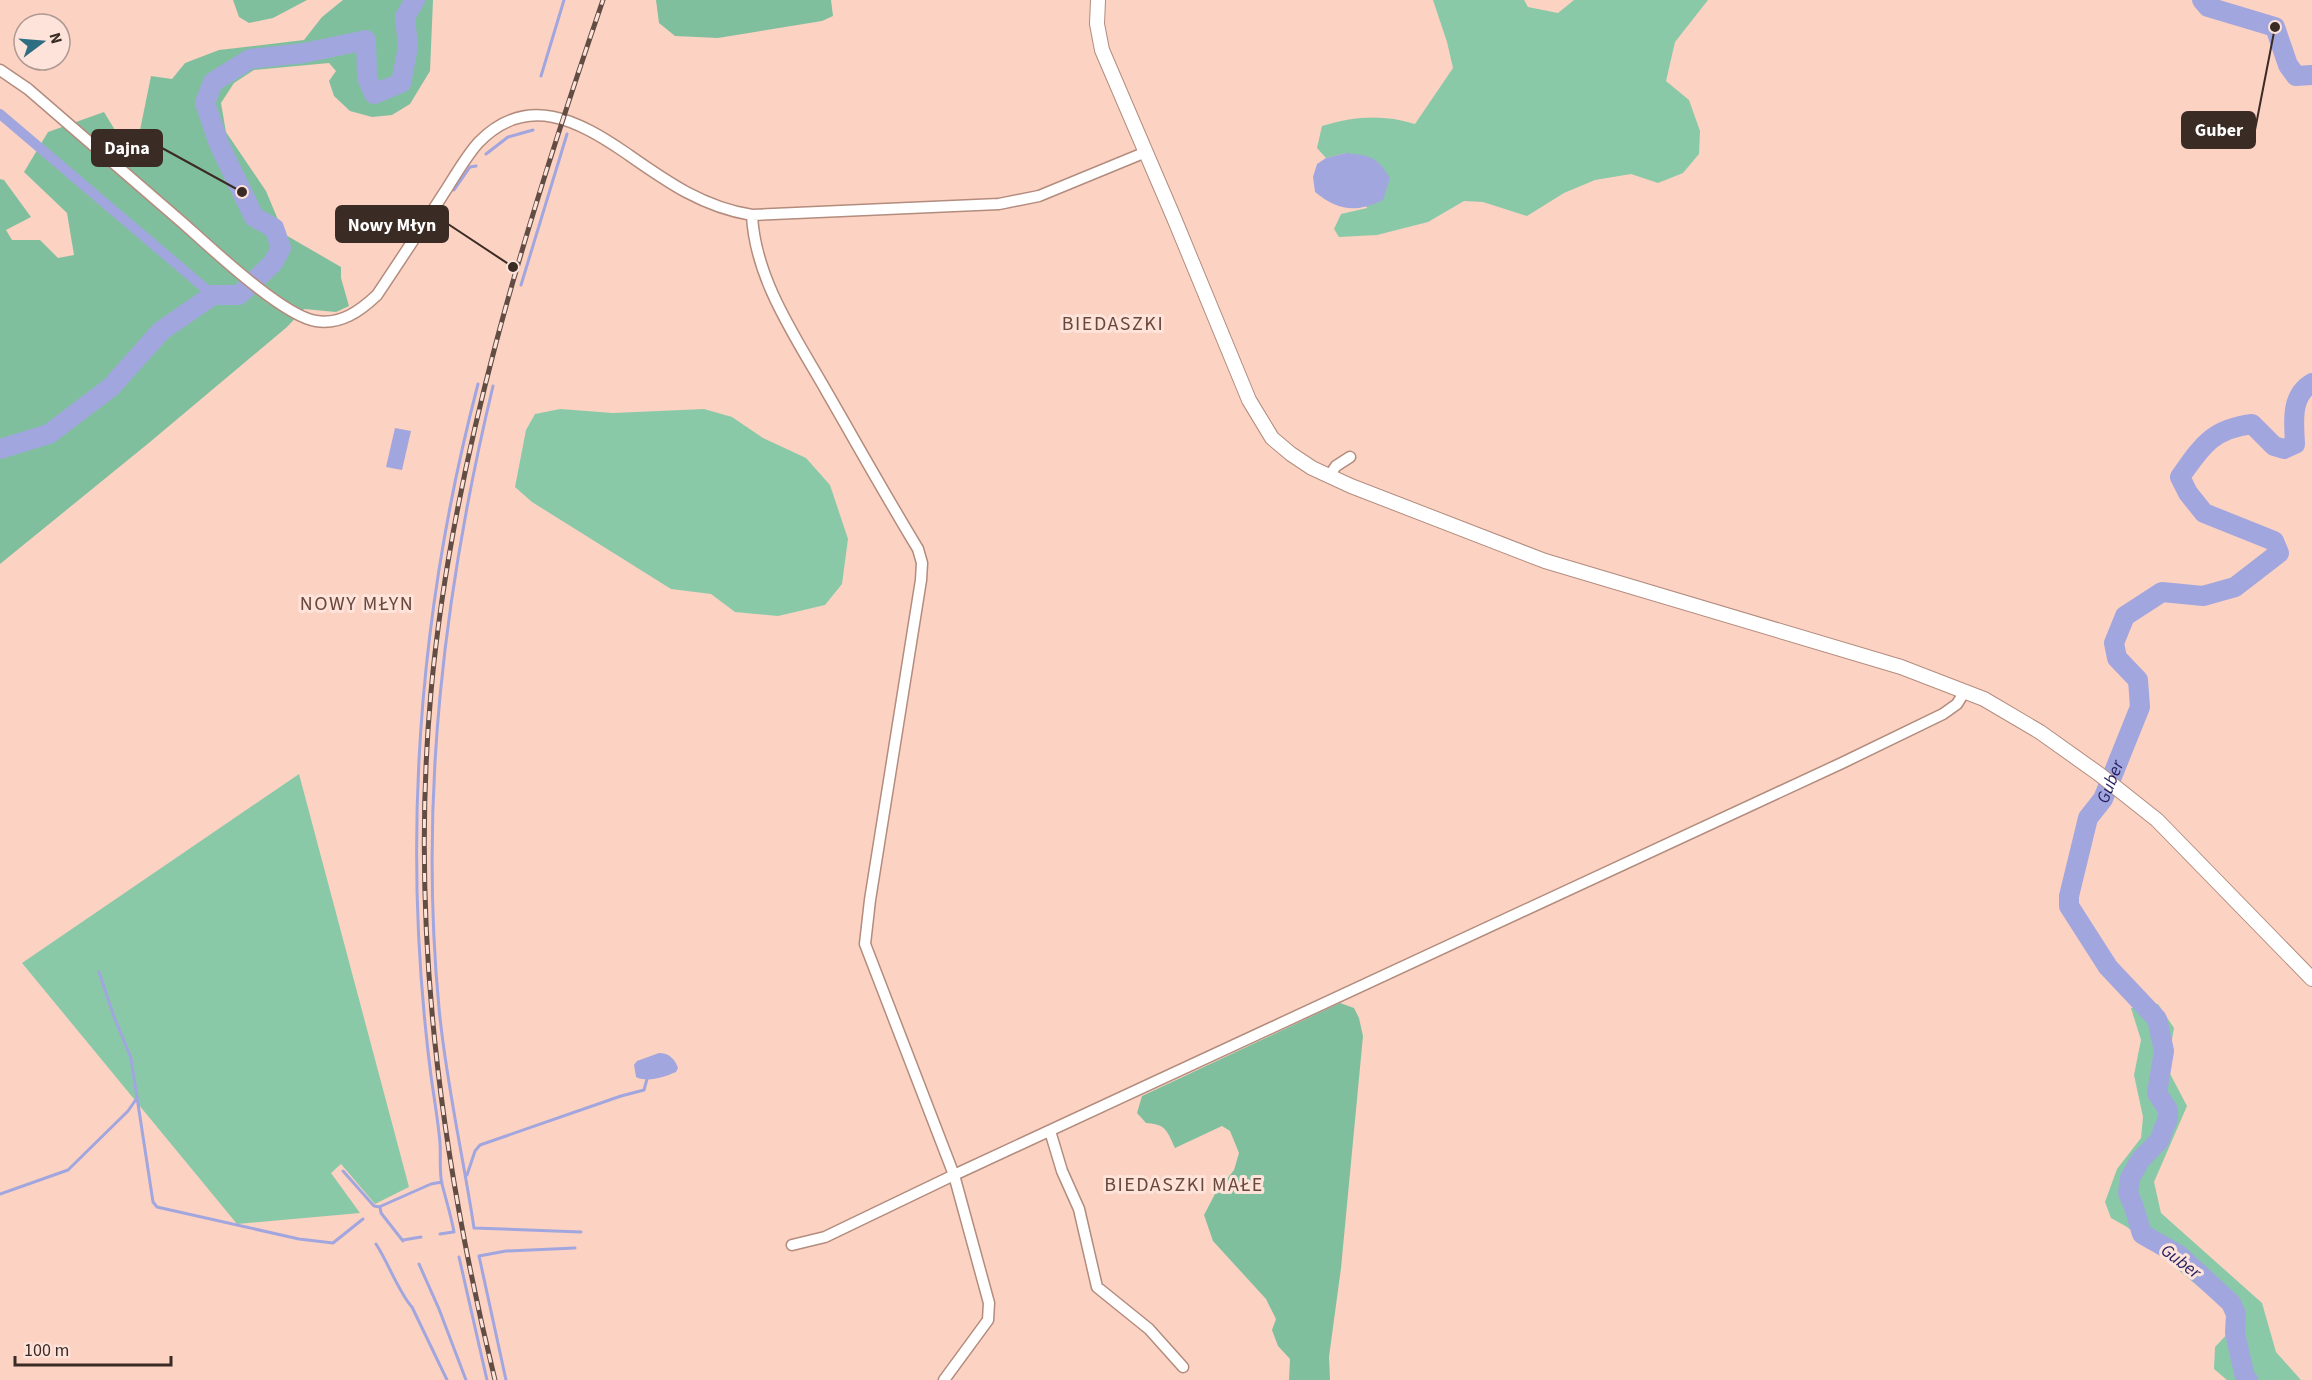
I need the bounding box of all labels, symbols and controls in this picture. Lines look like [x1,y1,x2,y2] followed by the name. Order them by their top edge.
[12,12,72,72] north arrow
[43,30,67,46] text: N
[2182,112,2255,148] callout: Guber
[2195,118,2244,143] text: Guber
[92,130,162,166] callout: Dajna
[104,136,150,161] text: Dajna
[336,206,448,242] callout: Nowy Młyn
[348,213,436,238] text: Nowy Młyn
[1062,310,1164,338] district label: BIEDASZKI
[300,590,414,618] district label: NOWY MŁYN
[2091,756,2131,807] water label: Guber
[1104,1171,1264,1199] district label: BIEDASZKI MAŁE
[2155,1238,2207,1285] water label: Guber
[15,1329,171,1367] scale bar
[24,1338,69,1363] text: 100 m

